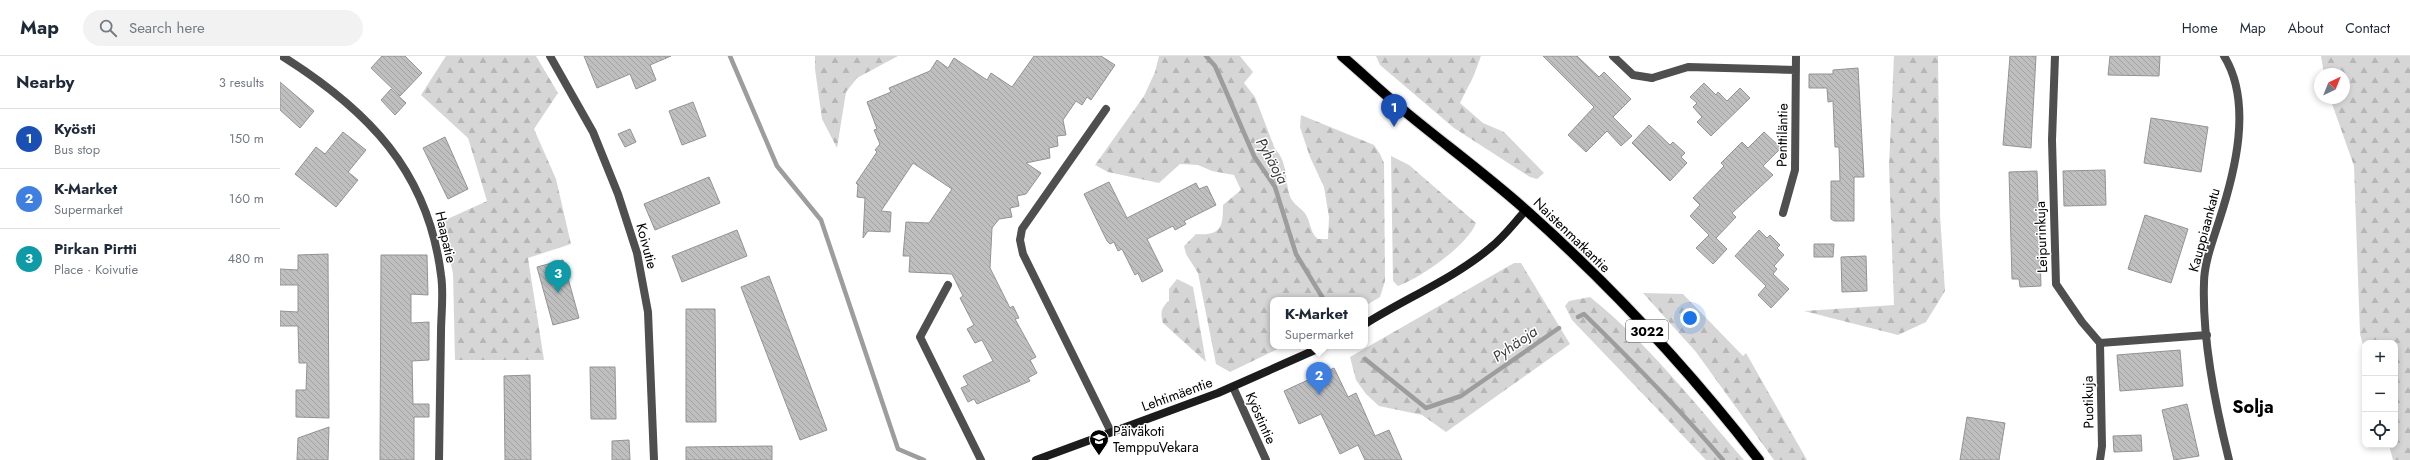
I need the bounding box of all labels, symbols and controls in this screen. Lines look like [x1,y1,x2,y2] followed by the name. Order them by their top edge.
[83,10,363,46] search box
[20,14,59,41] text: Map
[97,17,119,39] icon: search
[129,17,205,39] text: Search here
[2182,18,2218,38] text: Home
[2240,18,2266,38] text: Map
[2288,18,2323,38] text: About
[2345,18,2390,38] text: Contact
[2314,68,2350,104] north arrow
[16,70,74,94] text: Nearby
[219,73,264,92] text: 3 results
[1381,94,1407,127] pin: 1
[1771,103,1793,167] street label: Penttiläntie
[54,118,96,140] text: Kyösti
[26,129,32,148] text: 1
[229,129,264,148] text: 150 m
[1250,134,1294,189] water label: Pyhäoja
[54,140,100,159] text: Bus stop
[54,178,117,200] text: K-Market
[2183,186,2225,274] street label: Kauppiaankatu
[25,189,33,208] text: 2
[229,189,264,208] text: 160 m
[1529,193,1615,277] street label: Naistenmatkantie
[54,200,123,219] text: Supermarket
[2030,201,2052,273] street label: Leipurinkuja
[430,209,462,265] street label: Haapatie
[631,221,663,271] street label: Koivutie
[54,238,137,260] text: Pirkan Pirtti
[25,249,33,268] text: 3
[227,249,264,268] text: 480 m
[54,260,138,279] text: Place · Koivutie
[545,260,571,293] pin: 3
[1270,297,1368,349] popup
[1285,303,1348,325] text: K-Market
[1680,308,1700,328] your location
[1488,320,1542,367] water label: Pyhäoja
[1626,320,1668,342] road number: 3022
[1285,325,1353,344] text: Supermarket
[2362,340,2398,448] map controls
[2362,340,2398,376] button: +
[1306,362,1332,395] pin: 2
[1139,372,1215,416] street label: Lehtimäentie
[2078,375,2098,429] street label: Puotikuja
[2362,376,2398,412] button: −
[1241,389,1281,447] street label: Kyöstintie
[2232,394,2274,420] district label: Solja
[2362,412,2398,448] button: locate
[1113,421,1199,457] place label: Päiväkoti TemppuVekara
[1088,428,1110,456] school or university icon: Päiväkoti TemppuVekara

